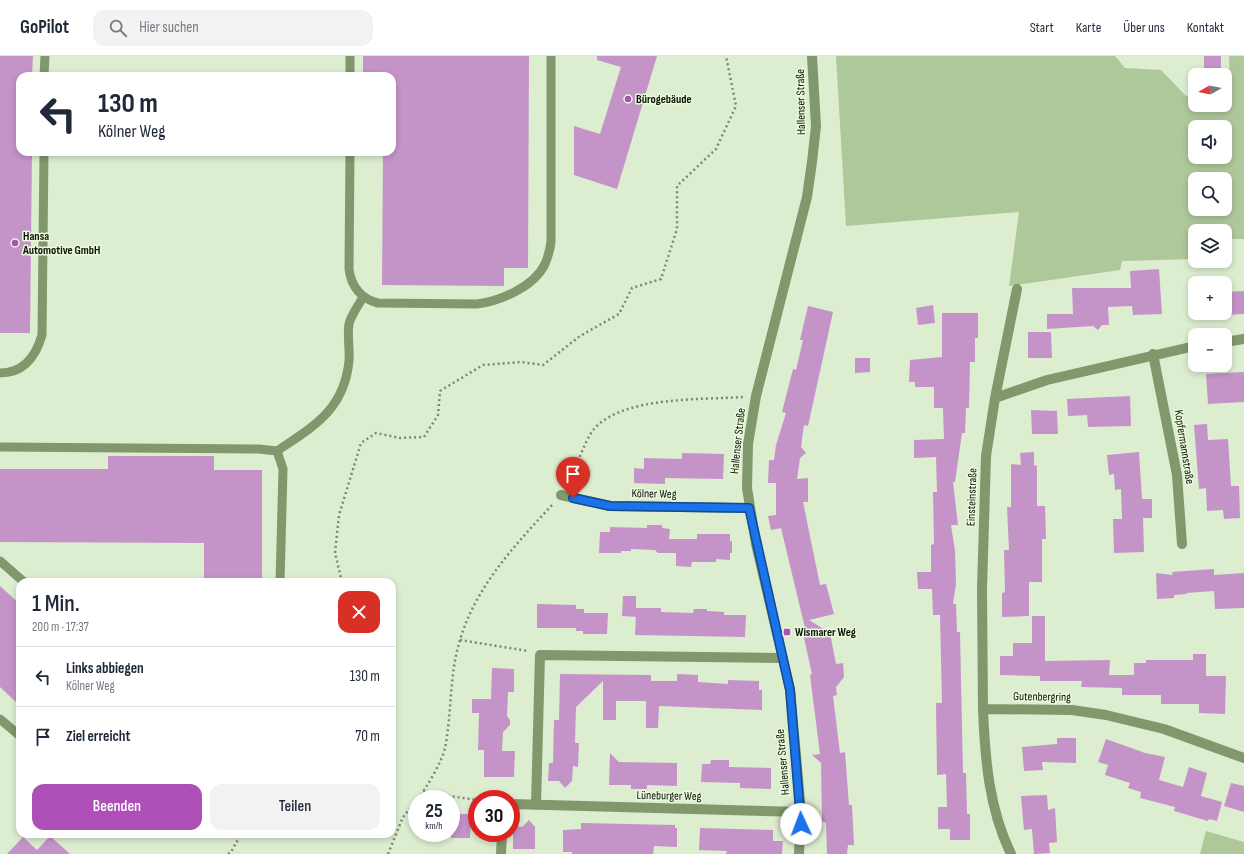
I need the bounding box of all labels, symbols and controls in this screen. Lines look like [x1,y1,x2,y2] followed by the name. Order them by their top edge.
[93,10,373,46] search box
[20,16,69,39] text: GoPilot
[107,17,129,39] icon: search
[139,18,199,37] text: Hier suchen
[1030,19,1054,36] text: Start
[1076,19,1101,36] text: Karte
[1123,19,1165,36] text: Über uns
[1187,19,1224,36] text: Kontakt
[1188,68,1232,112] north arrow
[1188,68,1232,372] map controls
[793,69,809,135] street label: Hallenser Straße
[98,87,158,120] text: 130 m
[32,88,84,140] icon: left
[636,92,692,107] place label: Bürogebäude
[623,94,633,104] marker: Bürogebäude
[1188,120,1232,164] button: sound
[98,121,165,142] text: Kölner Weg
[1188,172,1232,216] button: search
[1188,224,1232,268] button: layers
[22,229,100,258] place label: Hansa Automotive GmbH
[10,238,20,248] marker: Hansa Automotive GmbH
[1188,276,1232,320] button: +
[1188,328,1232,372] button: −
[727,407,749,475] street label: Hallenser Straße
[1171,409,1197,485] street label: Kopfermannstraße
[556,457,590,498] pin
[562,463,584,485] icon: arrive
[963,468,981,526] street label: Einsteinstraße
[631,486,677,502] street label: Kölner Weg
[32,589,80,618] text: 1 Min.
[338,591,380,633] button: close
[32,619,89,635] text: 200 m · 17:37
[795,625,856,640] place label: Wismarer Weg
[782,627,792,637] marker: Wismarer Weg
[66,659,144,678] text: Links abbiegen
[32,666,54,688] icon: left
[350,667,380,686] text: 130 m
[66,678,115,694] text: Kölner Weg
[1013,689,1071,705] street label: Gutenbergring
[32,726,54,748] icon: arrive
[66,727,130,746] text: Ziel erreicht
[355,727,380,746] text: 70 m
[773,728,793,796] street label: Hallenser Straße
[32,784,202,830] button: Beenden
[210,784,380,830] button: Teilen
[637,788,702,804] street label: Lüneburger Weg
[468,790,520,842] speed limit sign: 30
[425,799,443,823] text: 25
[780,803,822,845] position arrow
[425,820,443,832] text: km/h

